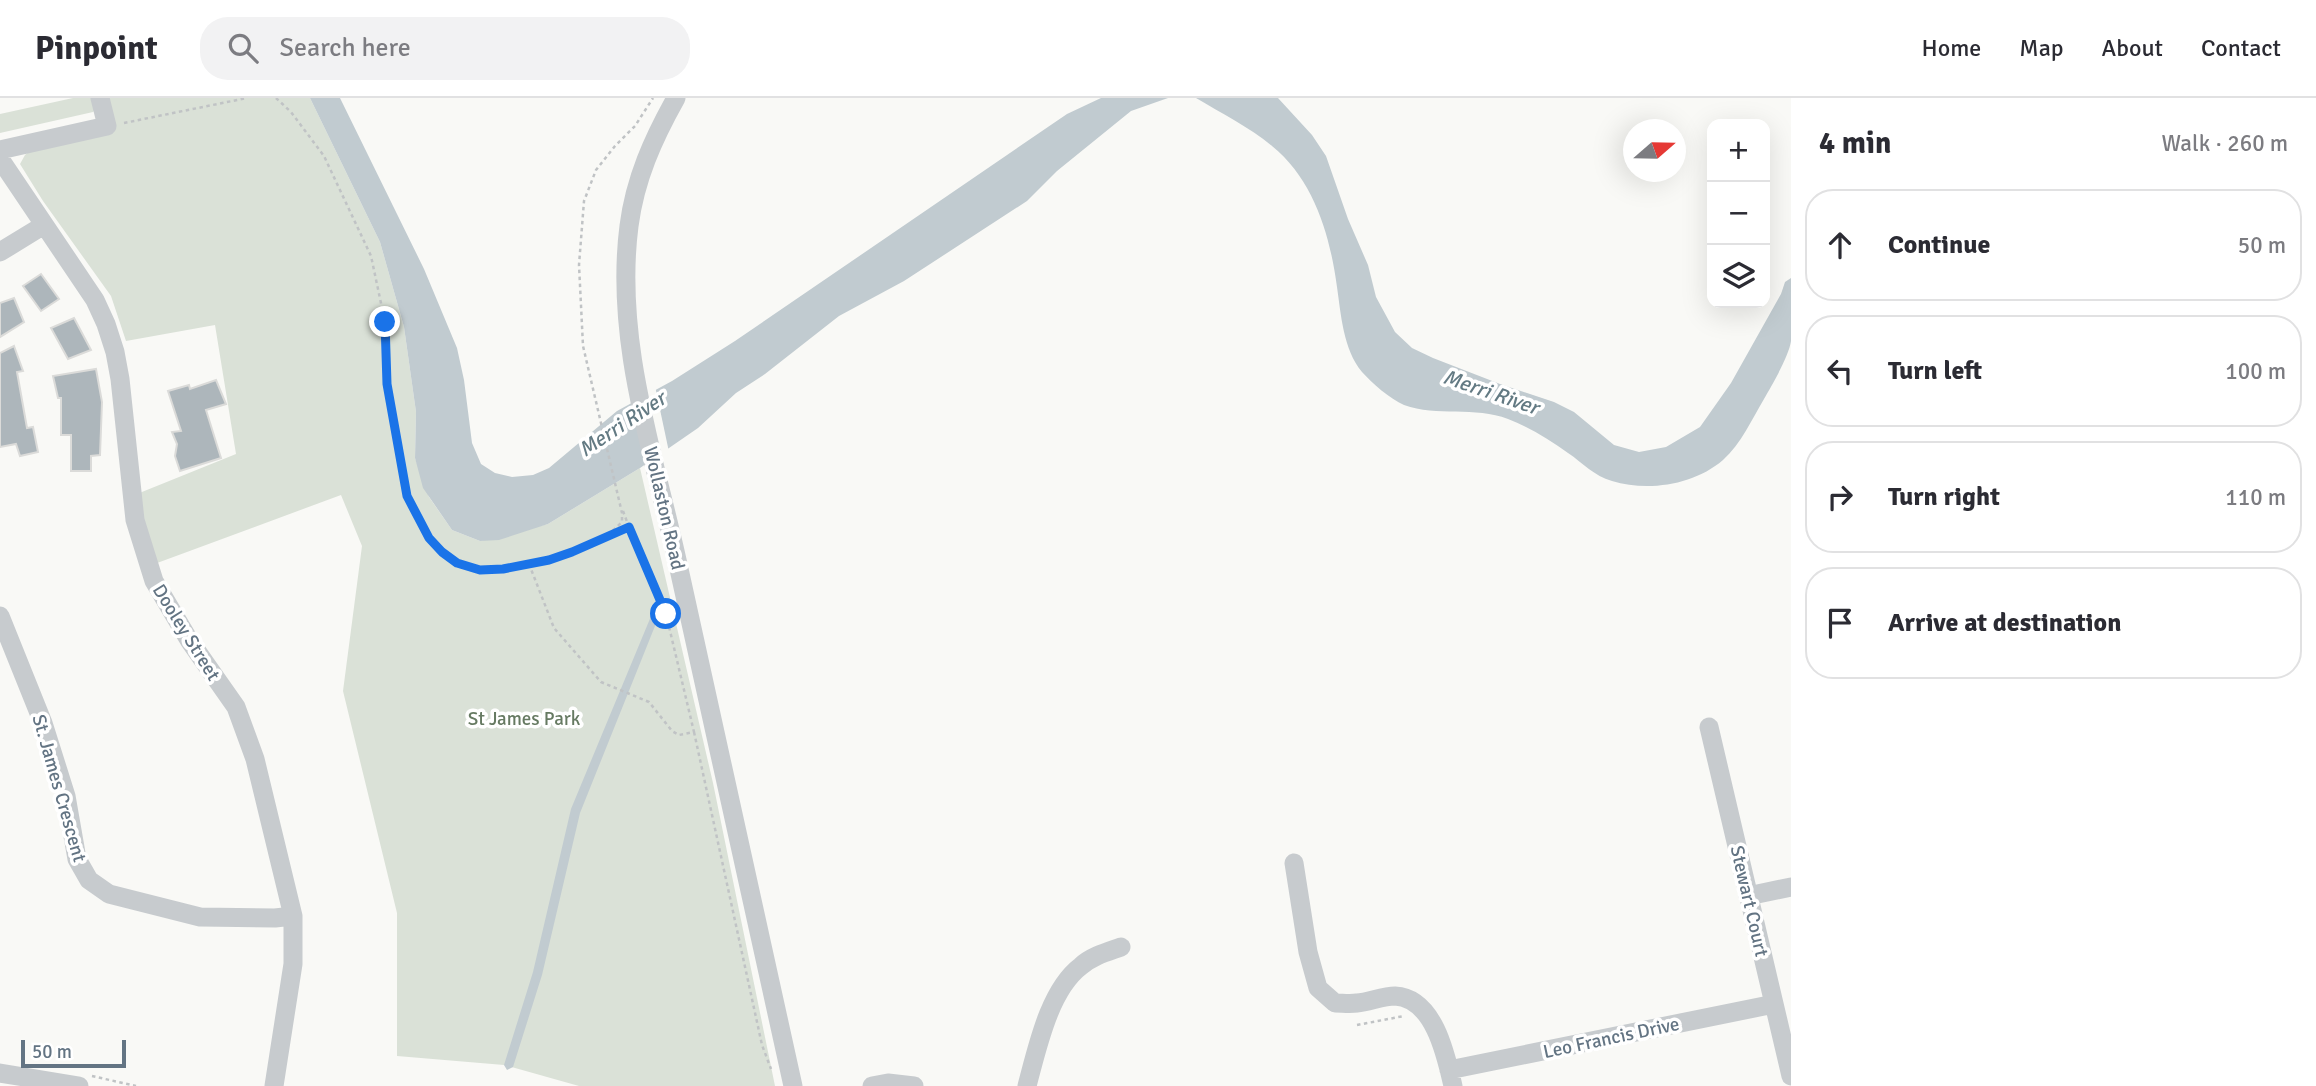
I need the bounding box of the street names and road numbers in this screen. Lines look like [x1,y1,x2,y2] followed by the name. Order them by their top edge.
[638,444,690,572] street label: Wollaston Road
[147,580,225,686] street label: Dooley Street
[26,712,92,865] street label: St. James Crescent
[1725,843,1774,959] street label: Stewart Court
[1541,1012,1682,1064] street label: Leo Francis Drive

